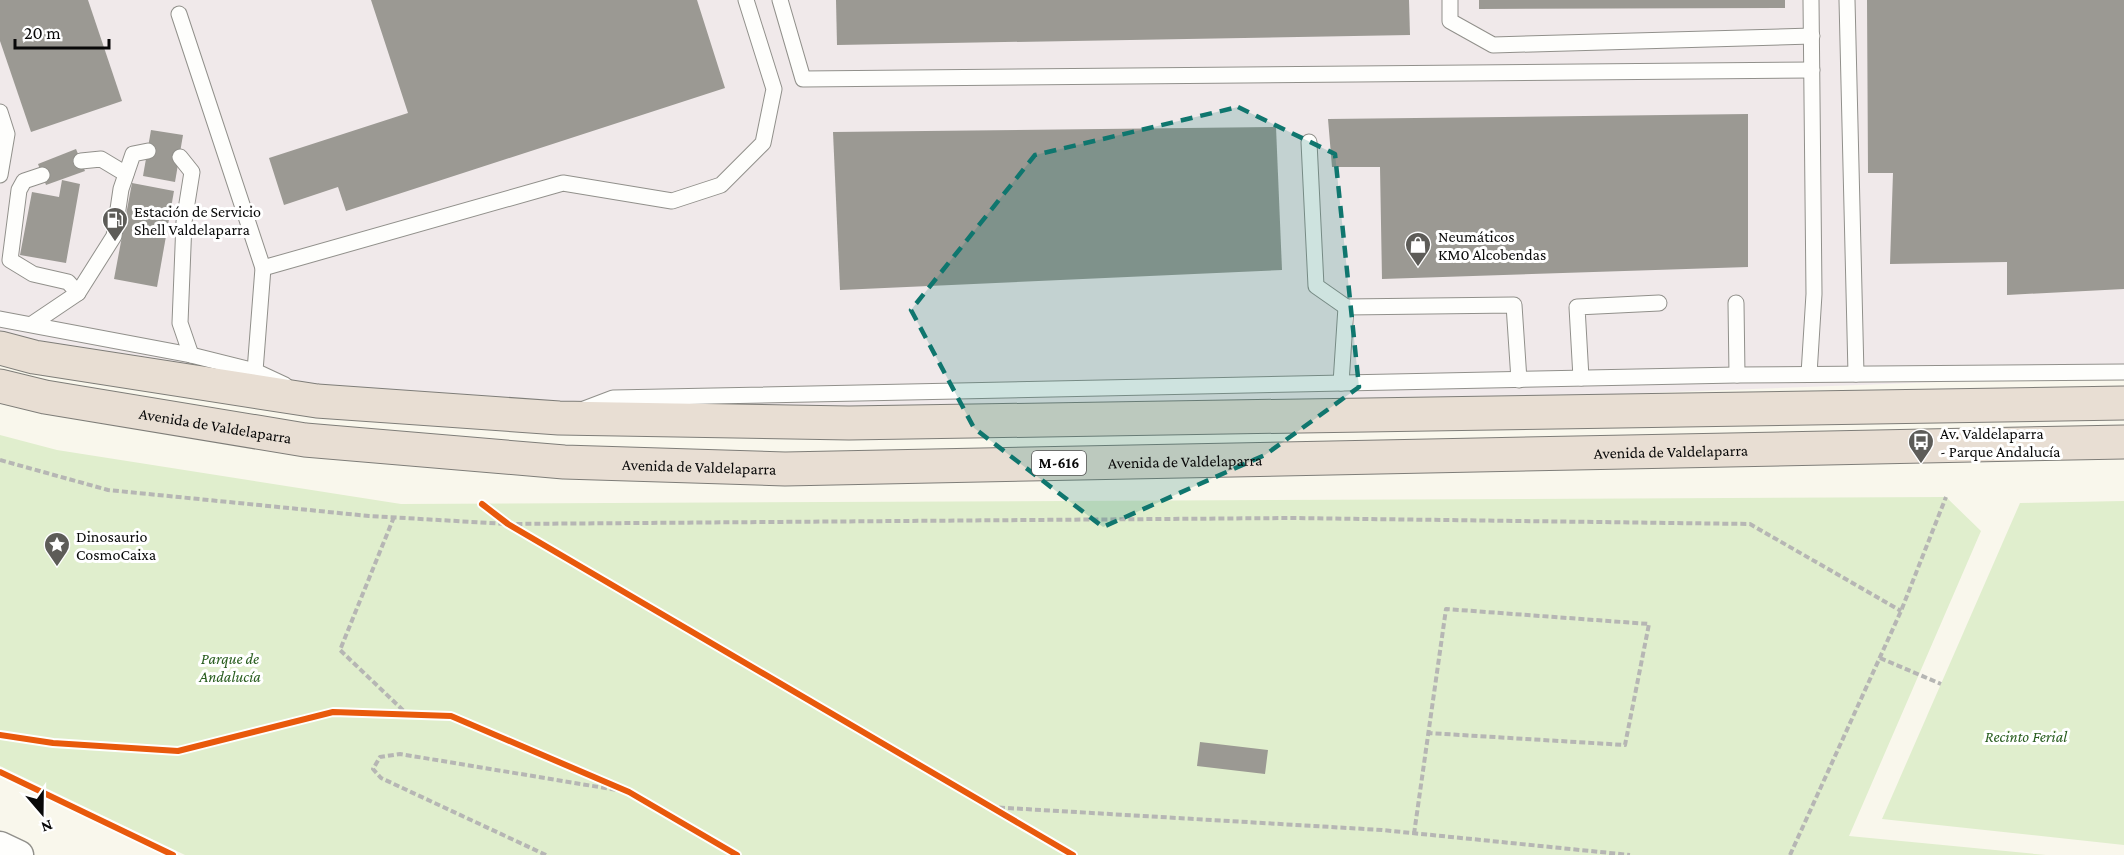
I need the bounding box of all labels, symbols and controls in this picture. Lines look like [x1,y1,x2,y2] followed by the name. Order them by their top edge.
[15,12,110,50] scale bar
[24,23,61,43] text: 20 m
[134,203,261,239] place label: Estación de Servicio Shell Valdelaparra
[100,205,130,243] fuel station icon: Estación de Servicio Shell Valdelaparra
[1438,228,1546,263] place label: Neumáticos KM0 Alcobendas
[1403,230,1433,268] shop icon: Neumáticos KM0 Alcobendas
[138,405,293,447] street label: Avenida de Valdelaparra
[1940,425,2061,461] place label: Av. Valdelaparra - Parque Andalucía
[1906,427,1936,465] bus stop icon: Av. Valdelaparra - Parque Andalucía
[1594,442,1749,462] street label: Avenida de Valdelaparra
[1032,451,1086,475] road number: M-616
[1108,451,1263,471] street label: Avenida de Valdelaparra
[622,456,777,478] street label: Avenida de Valdelaparra
[76,528,157,563] place label: Dinosaurio CosmoCaixa
[42,530,72,568] place icon: Dinosaurio CosmoCaixa
[198,650,261,685] park label: Parque de Andalucía
[1985,728,2068,745] park label: Recinto Ferial
[12,783,72,843] north arrow
[39,817,55,837] text: N

